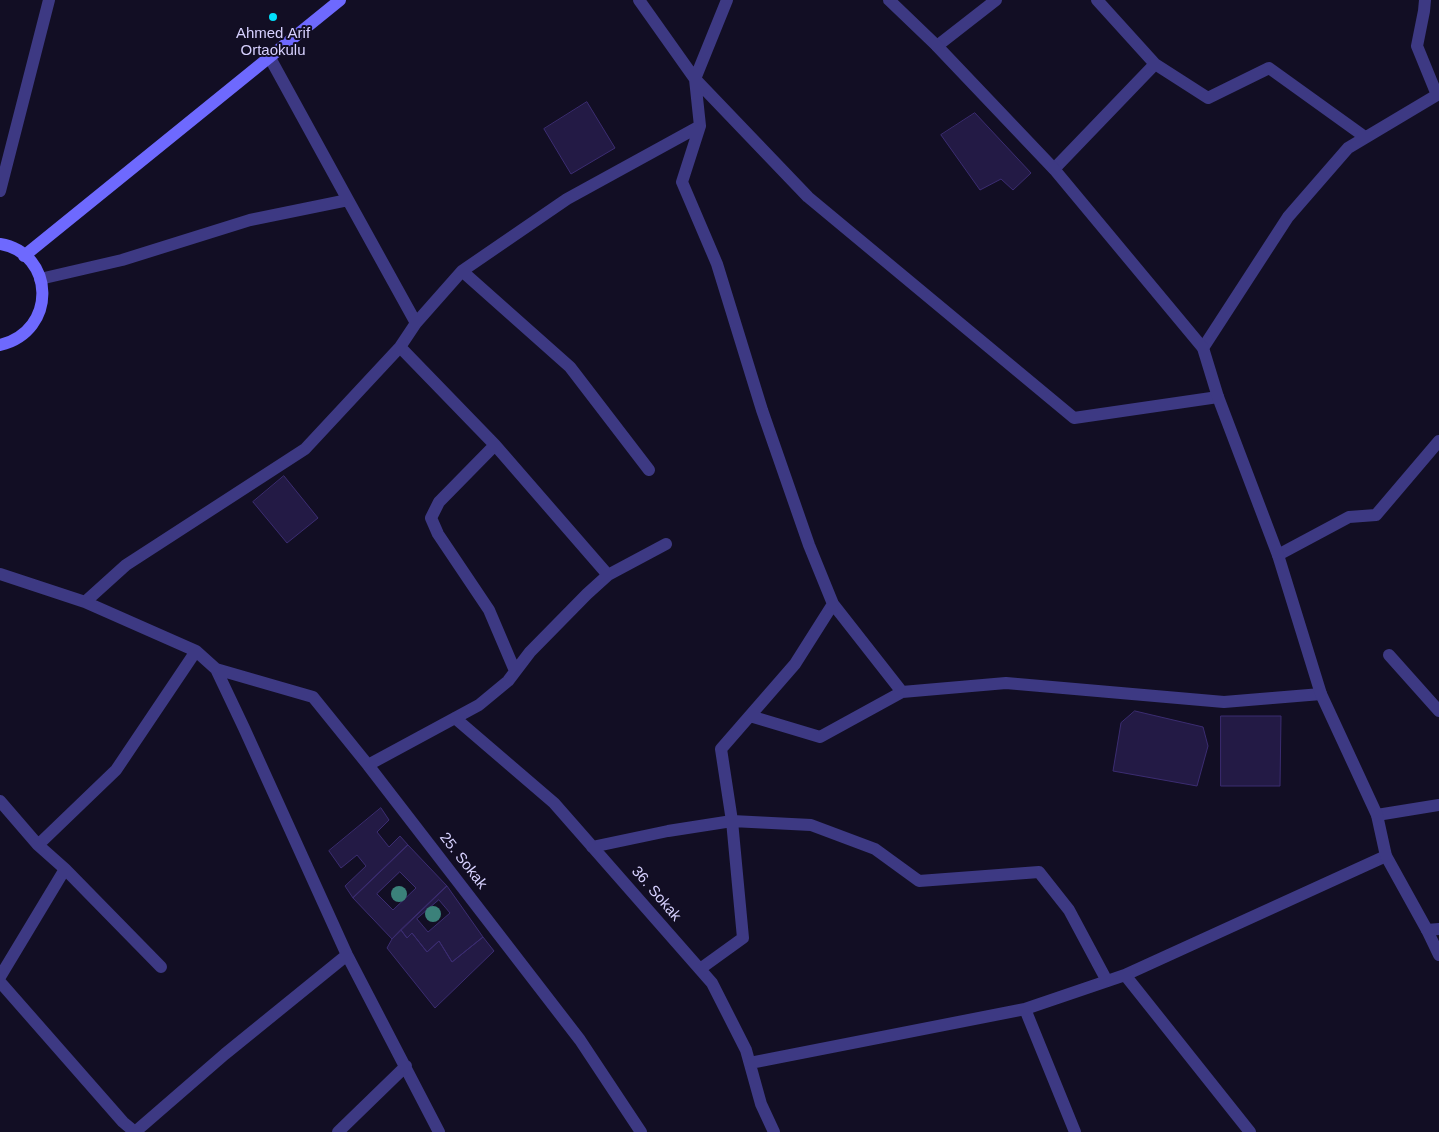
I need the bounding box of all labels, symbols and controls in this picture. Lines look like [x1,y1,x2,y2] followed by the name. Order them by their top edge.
[267,11,279,23] marker: Ahmed Arif Ortaokulu
[236,25,310,60] place label: Ahmed Arif Ortaokulu
[435,829,491,893] street label: 25. Sokak
[627,863,685,925] street label: 36. Sokak

